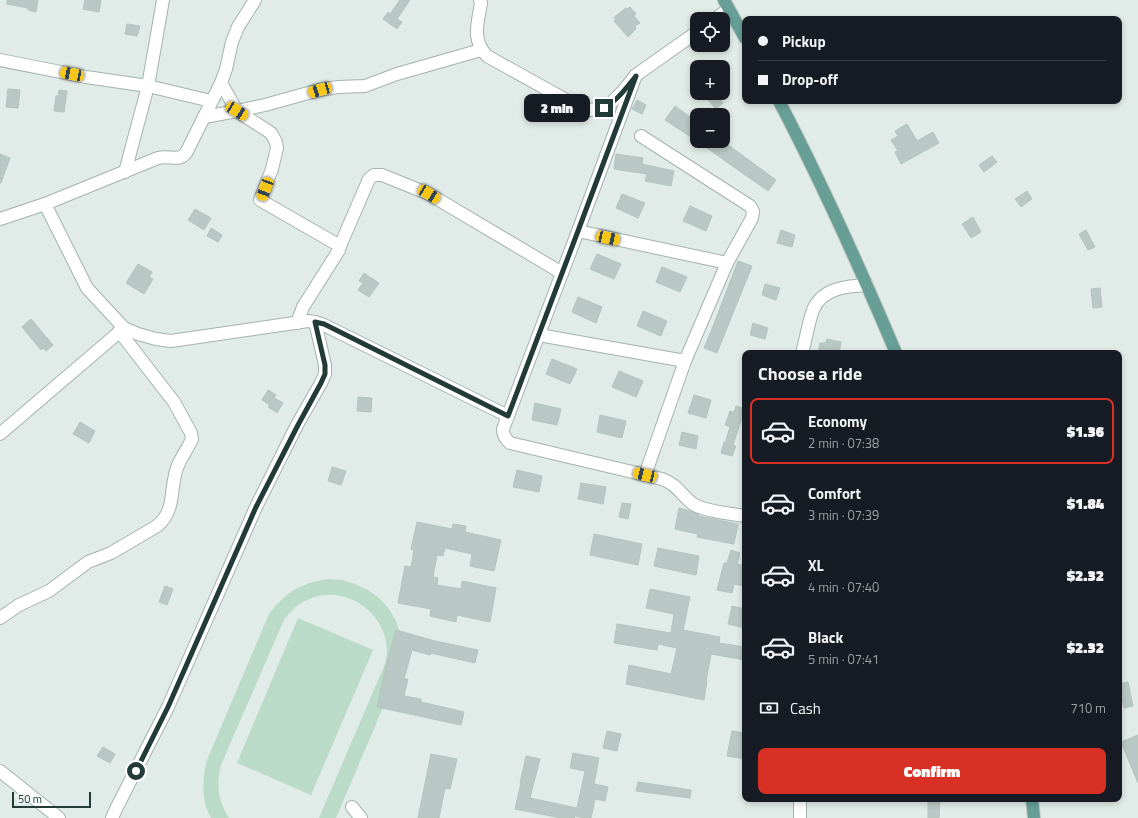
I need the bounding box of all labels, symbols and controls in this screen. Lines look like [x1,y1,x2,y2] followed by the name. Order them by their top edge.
[690,12,730,148] map controls
[690,12,730,52] button: locate
[782,30,826,53] text: Pickup
[690,60,730,100] button: +
[59,66,85,82] car
[782,68,838,91] text: Drop-off
[307,81,333,99] car
[524,94,590,122] callout: 2 min
[541,98,573,118] text: 2 min
[595,99,613,117] route end
[224,100,250,122] car
[690,108,730,148] button: −
[255,176,275,202] car
[416,183,442,205] car
[595,230,621,246] car
[758,360,862,387] text: Choose a ride
[808,410,867,433] text: Economy
[760,413,796,449] icon: car
[1067,420,1104,443] text: $1.36
[808,433,879,453] text: 2 min · 07:38
[632,466,658,484] car
[808,482,861,505] text: Comfort
[760,485,796,521] icon: car
[1067,492,1104,515] text: $1.84
[808,505,879,525] text: 3 min · 07:39
[808,554,824,577] text: XL
[760,557,796,593] icon: car
[1067,564,1104,587] text: $2.32
[808,577,879,597] text: 4 min · 07:40
[808,626,843,649] text: Black
[760,629,796,665] icon: car
[1067,636,1104,659] text: $2.32
[808,649,879,669] text: 5 min · 07:41
[758,697,780,719] icon: cash
[790,697,821,720] text: Cash
[1070,698,1106,718] text: 710 m
[758,748,1106,794] button: Confirm
[127,762,145,780] route start
[12,790,91,809] scale bar
[18,791,42,807] text: 50 m

